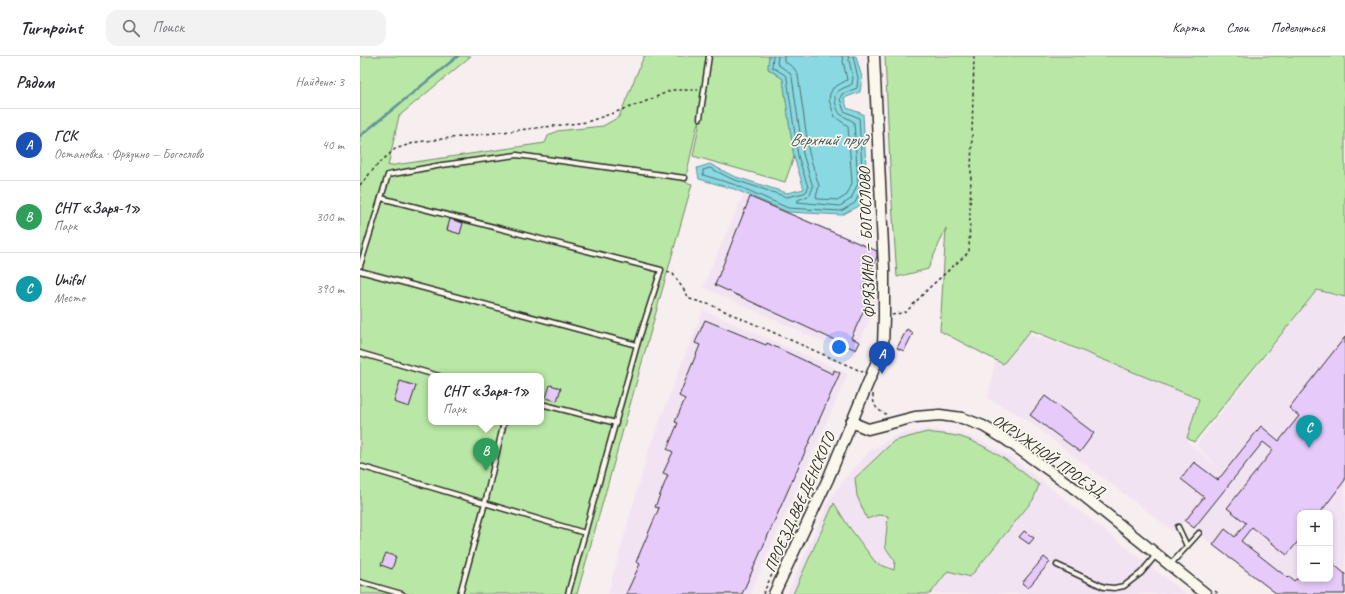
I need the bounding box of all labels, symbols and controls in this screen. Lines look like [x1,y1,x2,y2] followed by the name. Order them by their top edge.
[106,10,386,46] search box
[20,16,82,40] text: Turnpoint
[120,17,142,39] icon: search
[152,18,184,37] text: Поиск
[1172,19,1204,36] text: Карта
[1226,19,1249,36] text: Слои
[1271,19,1325,36] text: Поделиться
[16,72,54,93] text: Рядом
[296,74,344,90] text: Найдено: 3
[54,127,77,146] text: ГСК
[790,129,871,150] water label: Верхний пруд
[26,137,32,153] text: A
[322,137,344,153] text: 40 m
[54,146,203,162] text: Остановка · Фрязино — Богослово
[854,165,880,319] street label: ФРЯЗИНО — БОГОСЛОВО
[54,199,140,218] text: СНТ «Заря-1»
[26,209,32,225] text: B
[316,209,344,225] text: 300 m
[54,218,77,234] text: Парк
[54,271,84,290] text: Unifol
[26,281,32,297] text: C
[316,281,344,297] text: 390 m
[54,290,85,306] text: Место
[829,337,849,357] your location
[869,341,895,374] pin: A
[428,373,544,425] popup
[443,382,529,401] text: СНТ «Заря-1»
[443,401,466,417] text: Парк
[989,410,1109,503] street label: ОКРУЖНОЙ ПРОЕЗД
[1296,415,1322,448] pin: C
[760,428,841,575] street label: ПРОЕЗД ВВЕДЕНСКОГО
[473,438,499,471] pin: B
[1297,510,1333,582] map controls
[1297,510,1333,546] button: +
[1297,546,1333,582] button: −

